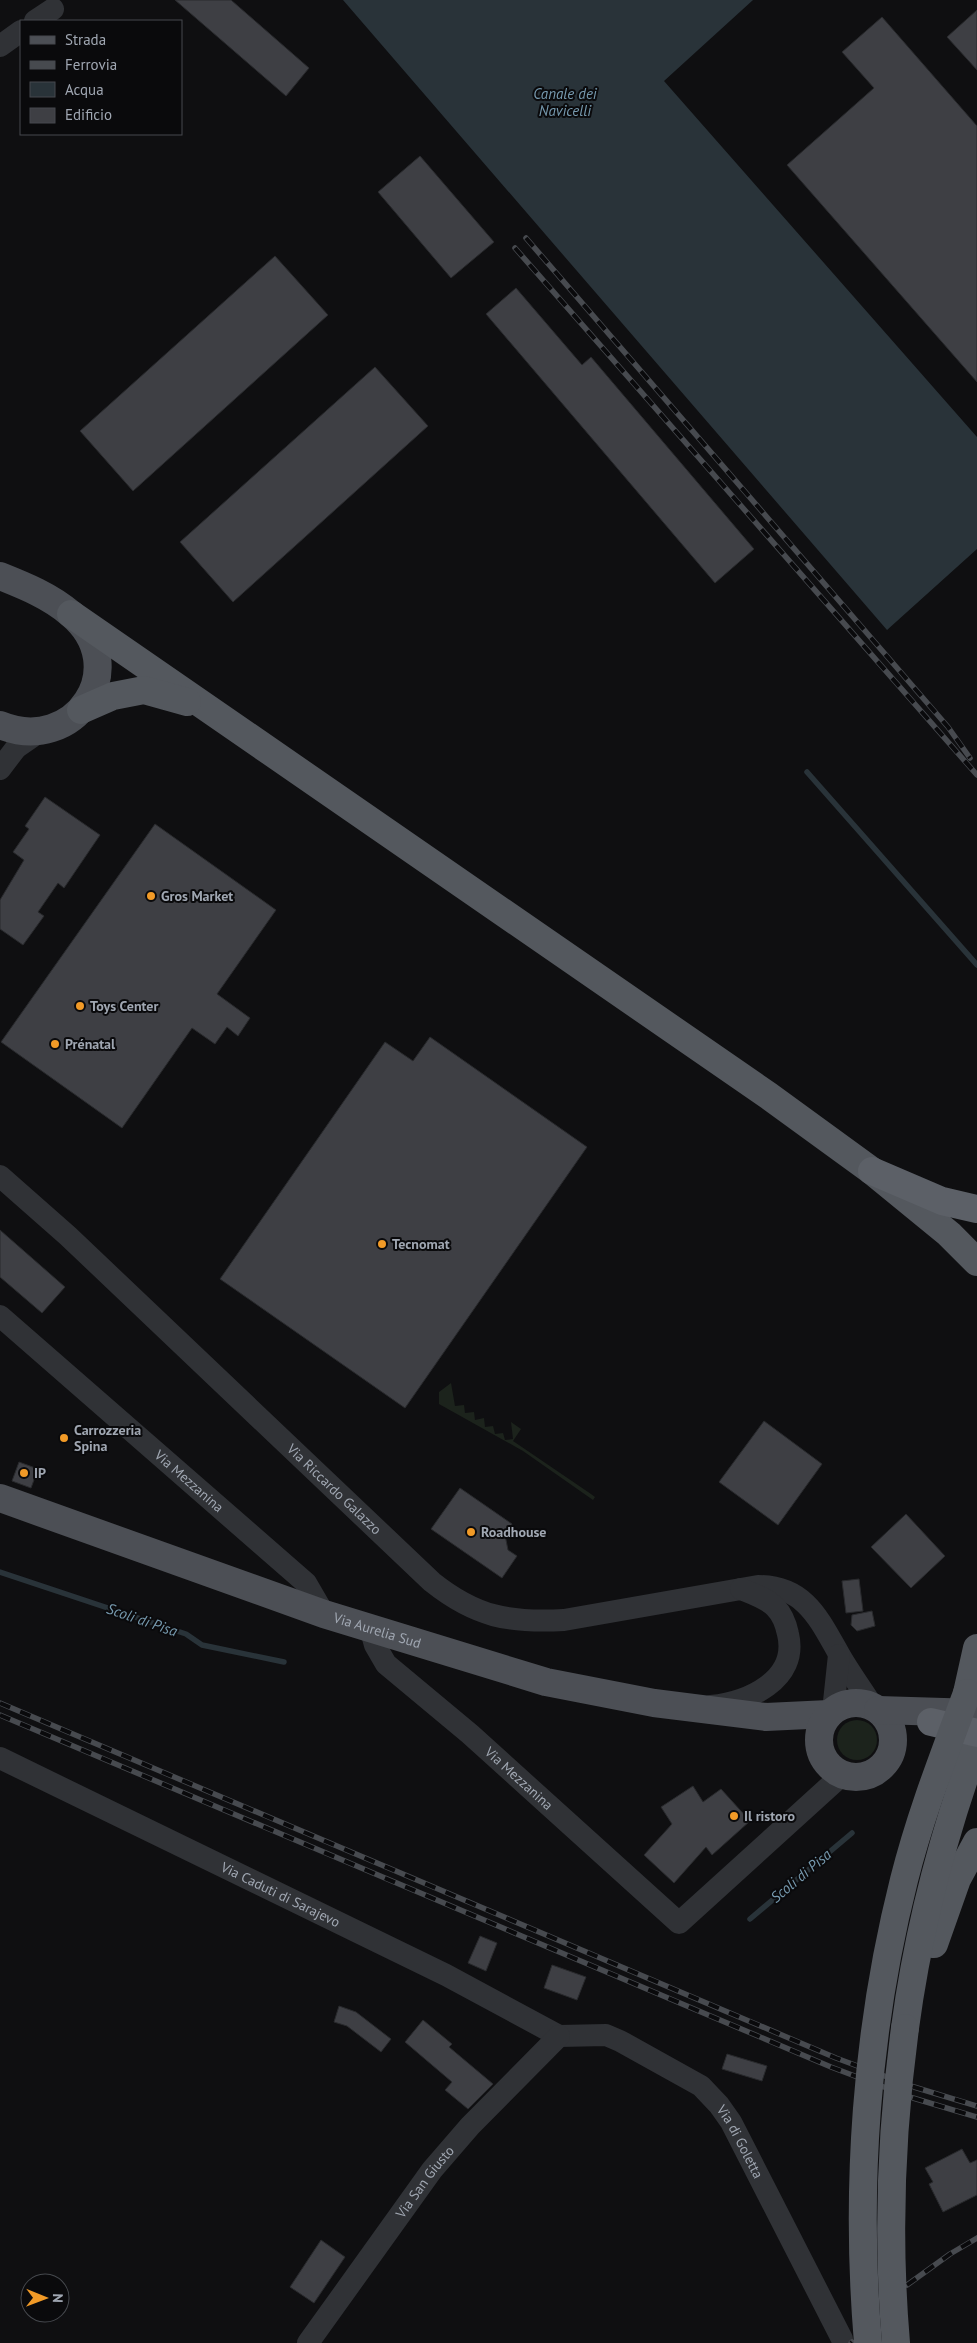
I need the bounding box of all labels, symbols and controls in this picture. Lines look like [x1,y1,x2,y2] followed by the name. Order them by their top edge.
[20,20,182,135] legend
[65,30,106,49] text: Strada
[65,55,117,74] text: Ferrovia
[65,80,104,99] text: Acqua
[533,84,598,120] water label: Canale dei Navicelli
[65,105,112,124] text: Edificio
[161,887,233,905] place label: Gros Market
[145,890,157,902] marker: Gros Market
[90,997,158,1015] place label: Toys Center
[74,1000,86,1012] marker: Toys Center
[65,1035,116,1053] place label: Prénatal
[49,1038,61,1050] marker: Prénatal
[392,1235,450,1253] place label: Tecnomat
[376,1238,388,1250] marker: Tecnomat
[74,1421,141,1455] place label: Carrozzeria Spina
[58,1432,70,1444] marker: Carrozzeria Spina
[282,1439,385,1538] street label: Via Riccardo Galazzo
[150,1445,227,1516] street label: Via Mezzanina
[34,1464,46,1482] place label: IP
[18,1467,30,1479] marker: IP
[481,1523,546,1541] place label: Roadhouse
[465,1526,477,1538] marker: Roadhouse
[104,1599,181,1641] water label: Scoli di Pisa
[330,1608,423,1652] street label: Via Aurelia Sud
[480,1742,557,1814] street label: Via Mezzanina
[744,1807,795,1825] place label: Il ristoro
[728,1810,740,1822] marker: Il ristoro
[766,1844,835,1907] water label: Scoli di Pisa
[217,1857,343,1931] street label: Via Caduti di Sarajevo
[712,2101,767,2182] street label: Via di Goletta
[391,2142,458,2222] street label: Via San Giusto
[20,2273,70,2323] north arrow
[49,2293,67,2303] text: N

